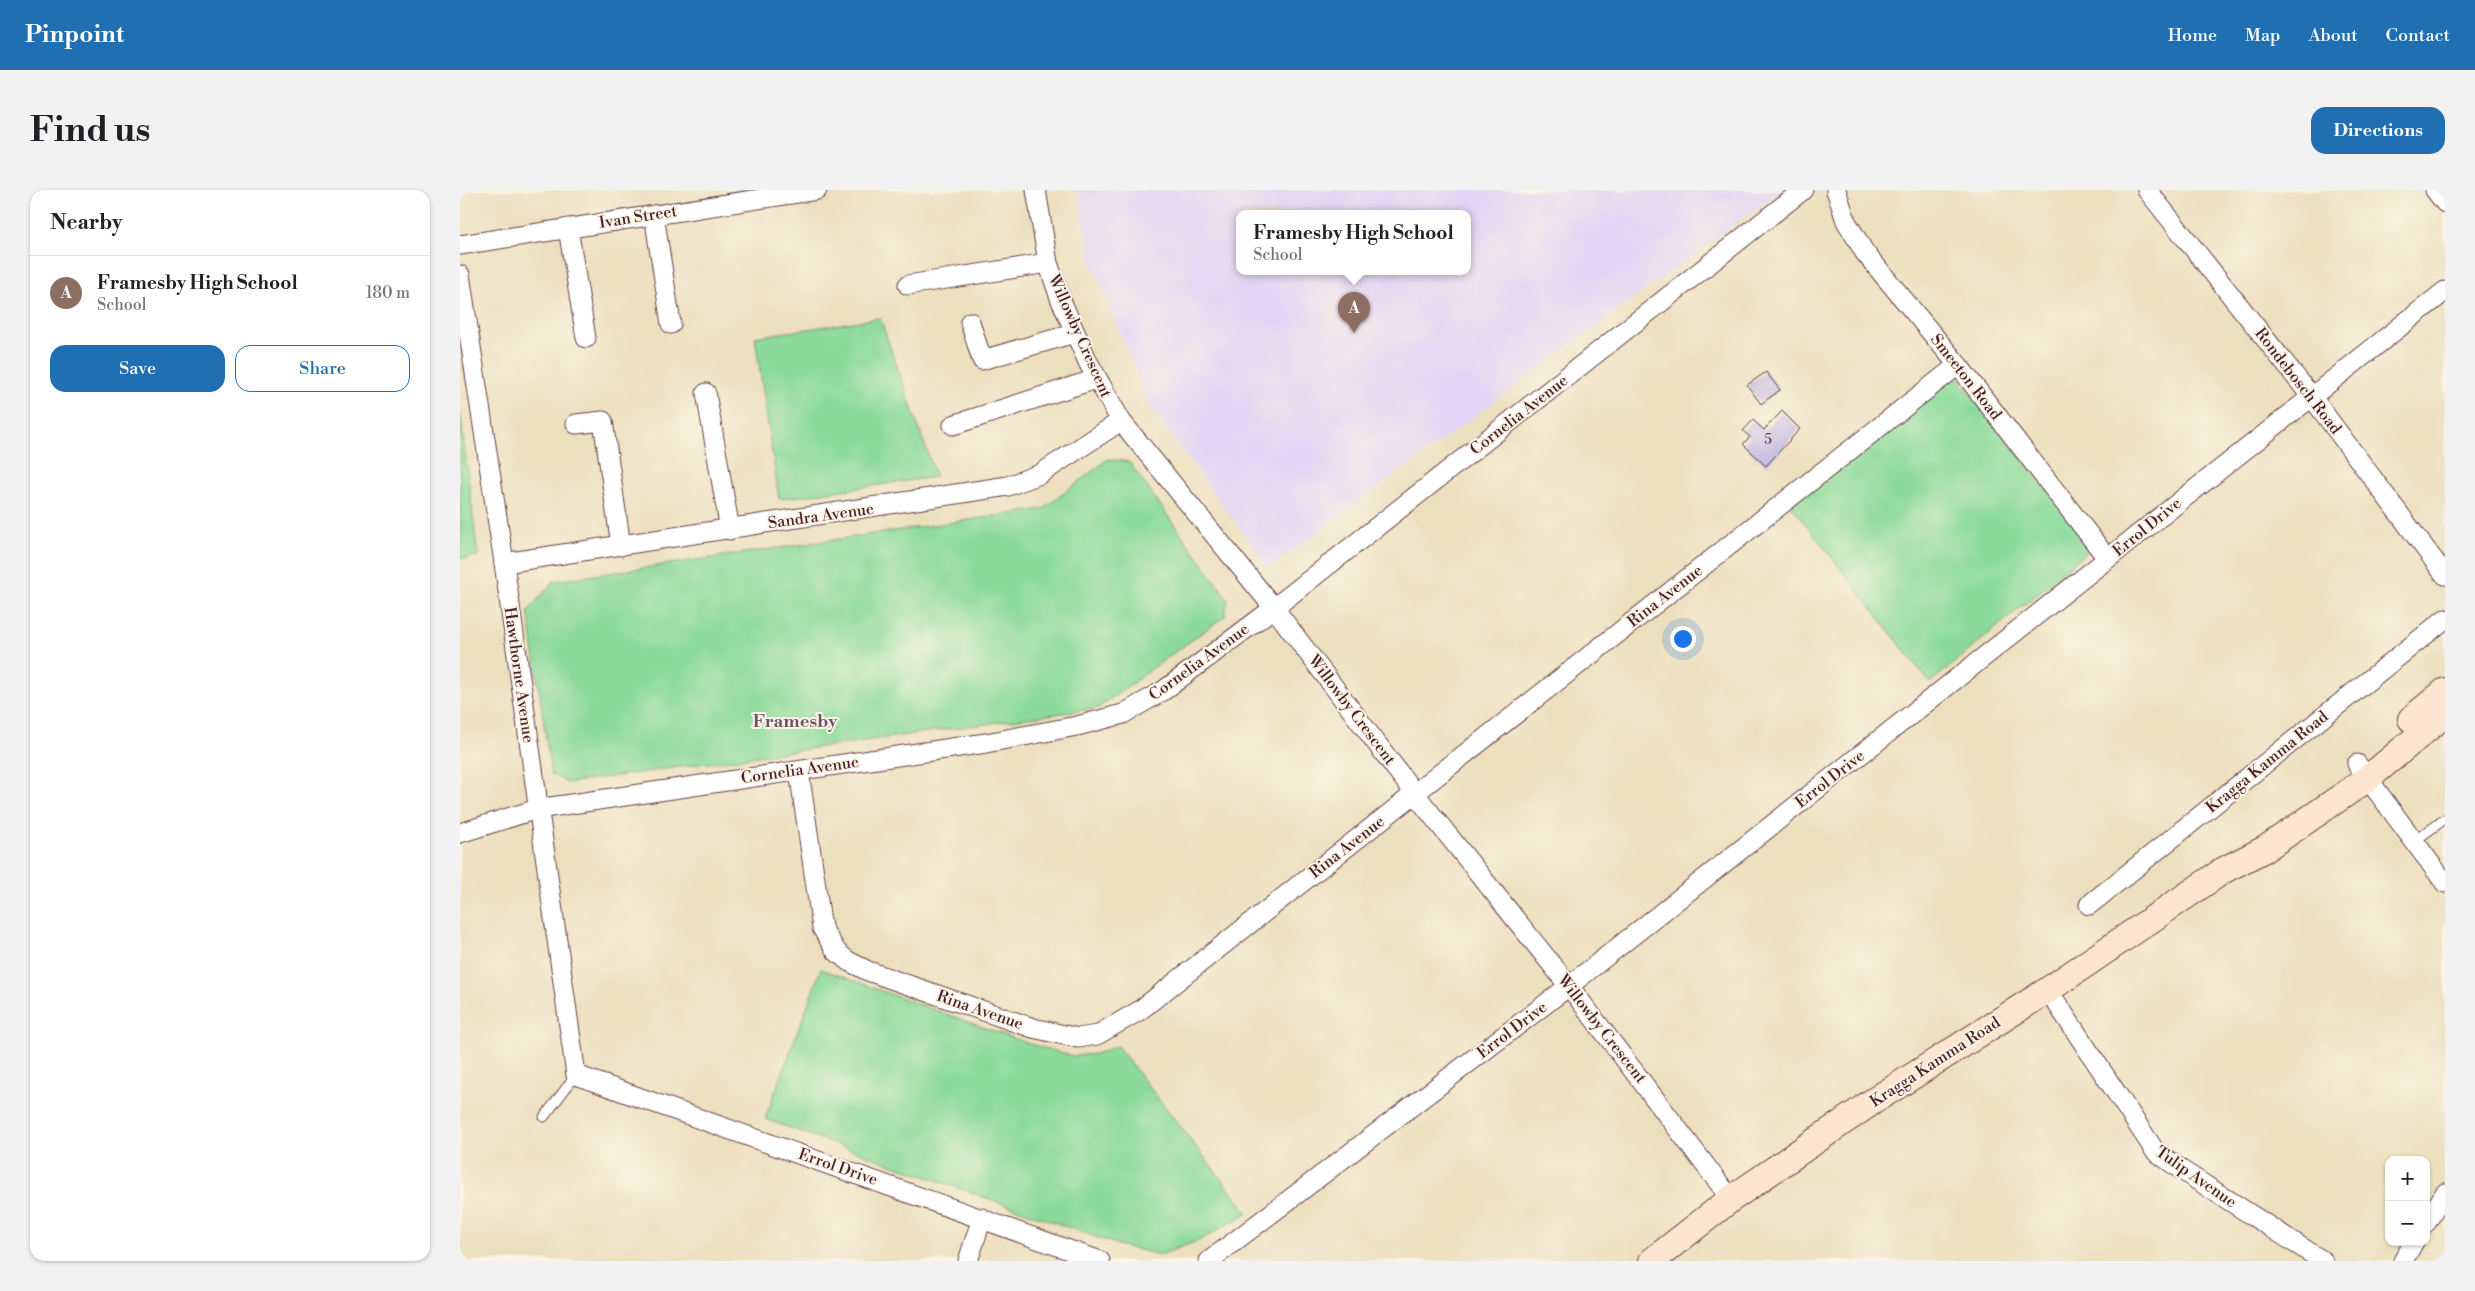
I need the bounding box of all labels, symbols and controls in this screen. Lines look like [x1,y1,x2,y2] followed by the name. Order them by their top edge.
[25,20,124,50] text: Pinpoint
[2168,24,2217,47] text: Home
[2245,24,2281,47] text: Map
[2309,24,2358,47] text: About
[2386,24,2450,47] text: Contact
[2311,107,2445,154] button: Directions
[30,109,150,152] text: Find us
[598,201,679,233] street label: Ivan Street
[50,210,123,236] text: Nearby
[1236,210,1471,275] popup
[1253,221,1454,245] text: Framesby High School
[1253,245,1303,265] text: School
[1043,270,1116,401] street label: Willowby Crescent
[97,271,298,295] text: Framesby High School
[60,283,72,303] text: A
[366,283,410,303] text: 180 m
[1338,292,1370,333] pin: A
[97,295,146,315] text: School
[2250,324,2346,438] street label: Rondebosch Road
[1926,330,2006,424] street label: Smeeton Road
[50,345,225,392] button: Save
[235,345,410,392] button: Share
[1466,371,1572,459] street label: Cornelia Avenue
[1764,431,1772,449] house number: 5
[2109,493,2185,561] street label: Errol Drive
[767,499,875,533] street label: Sandra Avenue
[1623,560,1707,632] street label: Rina Avenue
[500,606,538,744] street label: Hawthorne Avenue
[1145,619,1253,705] street label: Cornelia Avenue
[1670,626,1696,652] your location
[1304,650,1400,769] street label: Willowby Crescent
[2202,707,2332,817] street label: Kragga Kamma Road
[753,710,838,733] district label: Framesby
[1791,746,1869,812] street label: Errol Drive
[740,752,860,788] street label: Cornelia Avenue
[1305,811,1389,883] street label: Rina Avenue
[1553,970,1651,1088] street label: Willowby Crescent
[934,986,1026,1034] street label: Rina Avenue
[1473,997,1551,1063] street label: Errol Drive
[1866,1012,2004,1112] street label: Kragga Kamma Road
[2152,1142,2240,1212] street label: Tulip Avenue
[796,1144,880,1190] street label: Errol Drive
[2385,1156,2430,1246] map controls
[2385,1156,2430,1201] button: +
[2385,1201,2430,1246] button: −

